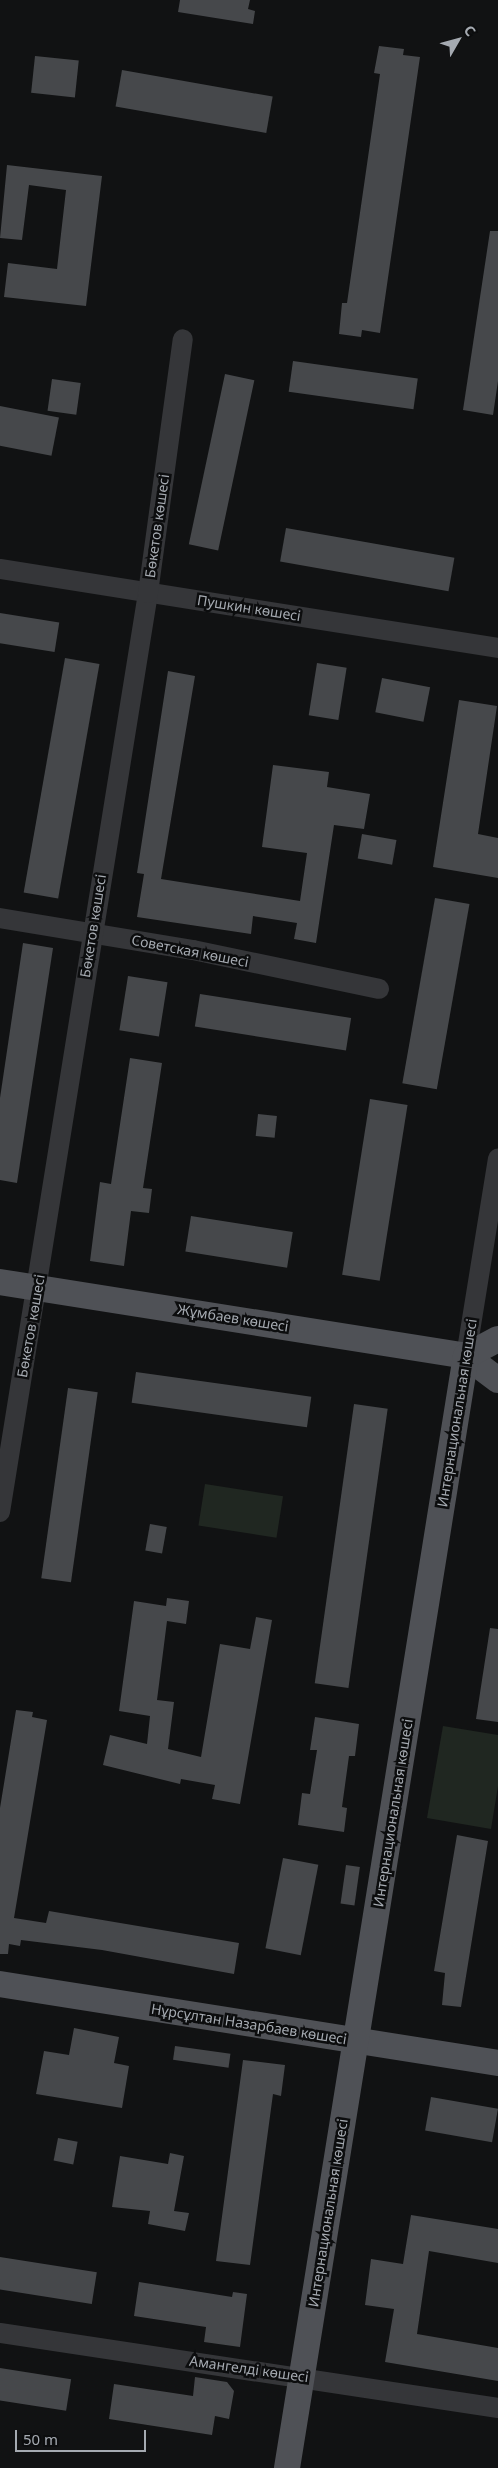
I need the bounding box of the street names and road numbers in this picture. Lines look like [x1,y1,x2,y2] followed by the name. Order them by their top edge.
[141,473,173,579] street label: Бөкетов көшесі
[196,592,302,624] street label: Пушкин көшесі
[77,873,109,979] street label: Бөкетов көшесі
[130,931,250,971] street label: Советская көшесі
[14,1273,48,1379] street label: Бөкетов көшесі
[176,1301,290,1335] street label: Жұмбаев көшесі
[434,1318,480,1508] street label: Интернациональная көшесі
[370,1718,416,1908] street label: Интернациональная көшесі
[150,2000,348,2048] street label: Нұрсұлтан Назарбаев көшесі
[305,2118,351,2308] street label: Интернациональная көшесі
[188,2352,310,2386] street label: Амангелді көшесі

